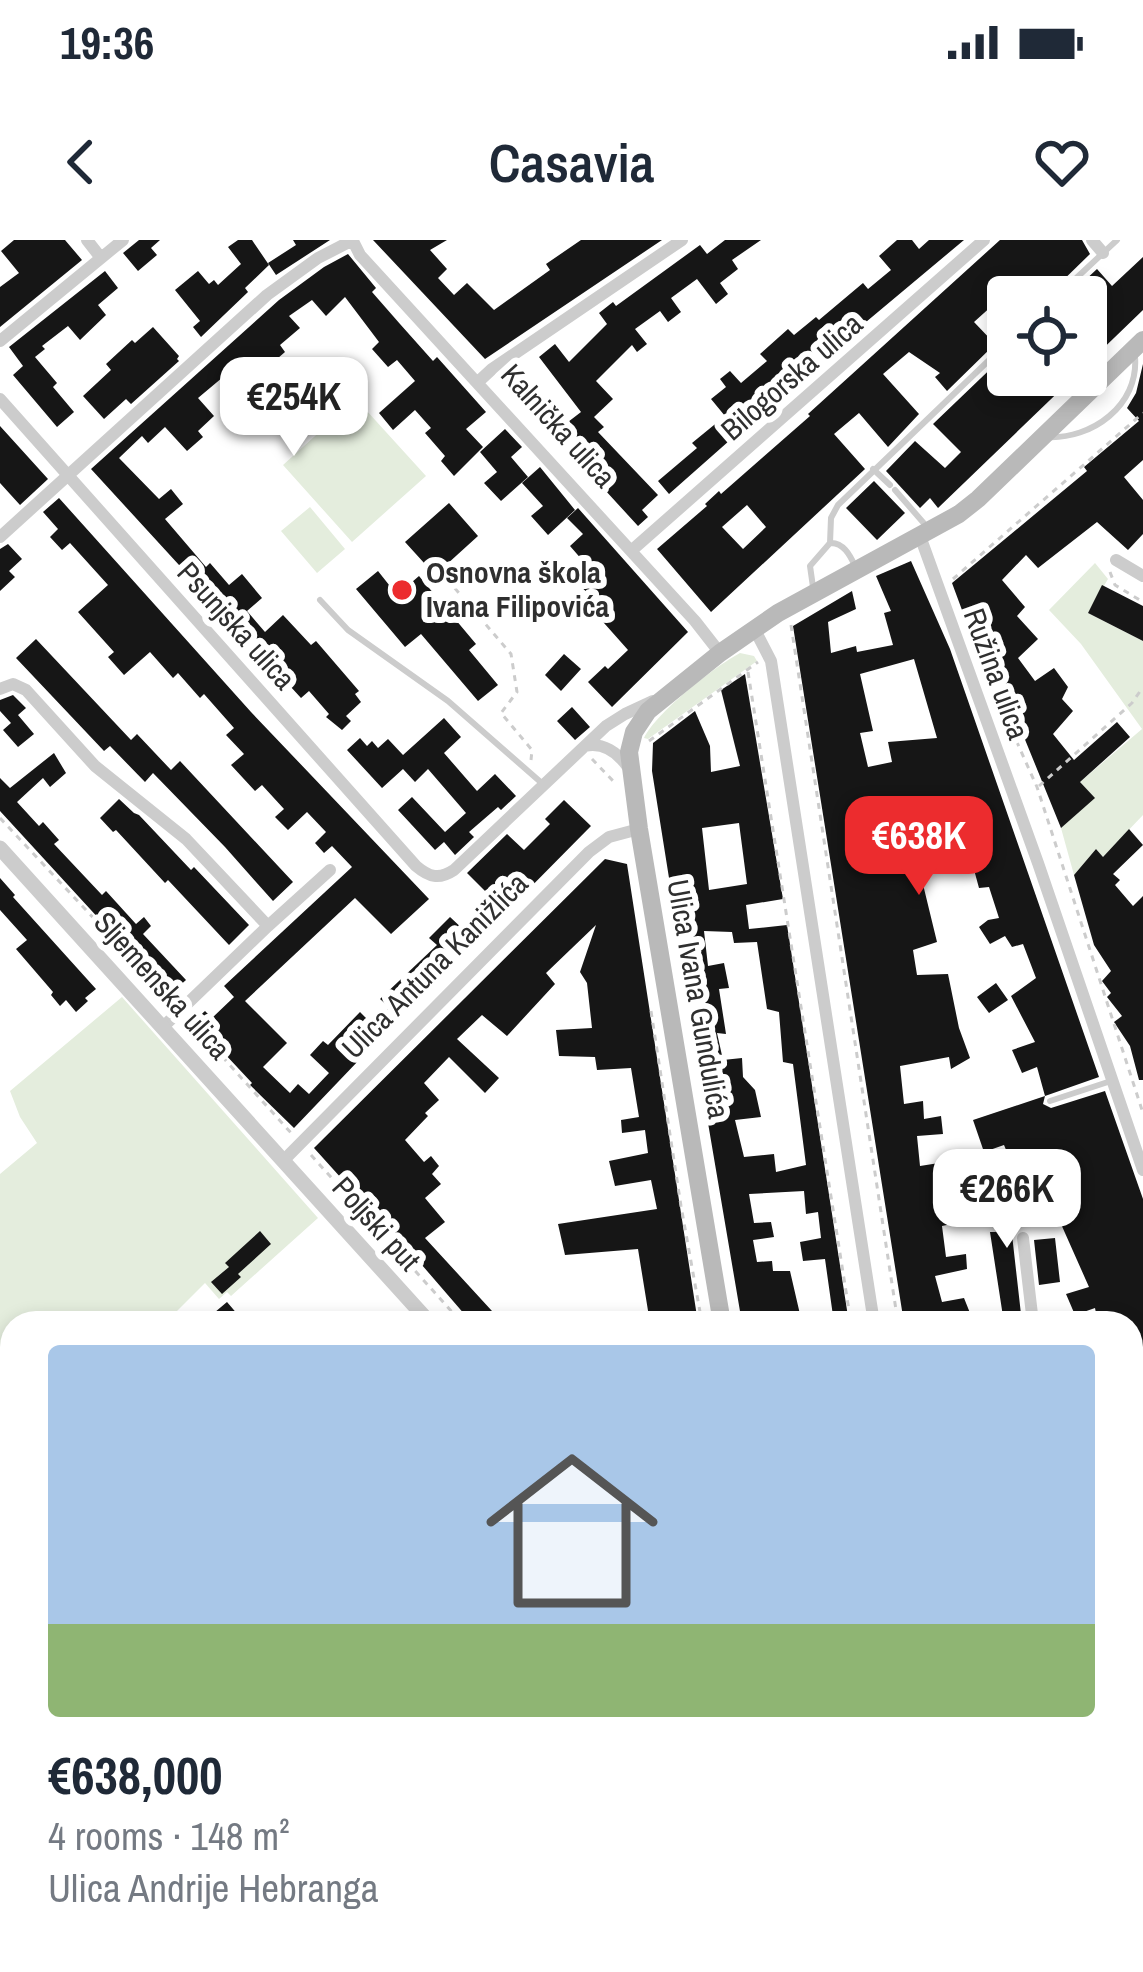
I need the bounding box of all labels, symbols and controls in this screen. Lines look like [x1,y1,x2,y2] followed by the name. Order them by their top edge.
[60,12,154,73] text: 19:36
[489,126,654,199] text: Casavia
[48,129,114,195] icon: back
[1029,129,1095,195] icon: heart
[987,276,1107,396] map controls
[987,276,1107,396] button: locate
[712,304,871,449] street label: Bilogorska ulica
[493,355,625,496] street label: Kalnička ulica
[210,357,378,459] pin: €254K
[247,370,341,422] text: €254K
[426,552,610,626] place label: Osnovna škola Ivana Filipovića
[169,553,305,698] street label: Psunjska ulica
[389,577,415,603] marker: Osnovna škola Ivana Filipovića
[955,603,1039,745] street label: Ružina ulica
[835,796,1003,898] pin: €638K
[872,809,966,861] text: €638K
[333,863,536,1067] street label: Ulica Antuna Kanižlića
[658,876,740,1122] street label: Ulica Ivana Gundulića
[86,903,240,1068] street label: Sljemenska ulica
[923,1149,1091,1251] pin: €266K
[960,1162,1054,1214] text: €266K
[324,1168,430,1279] street label: Poljski put
[464,1423,680,1639] icon: home
[48,1741,222,1810] text: €638,000
[48,1810,290,1862] text: 4 rooms · 148 m²
[48,1862,379,1914] text: Ulica Andrije Hebranga

